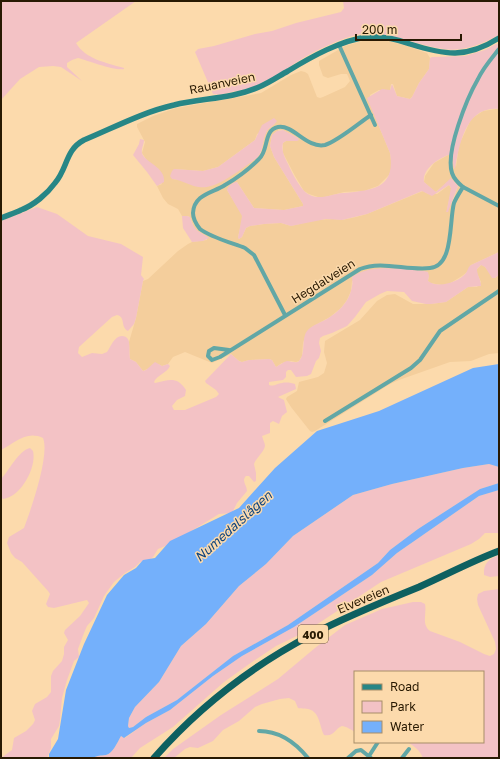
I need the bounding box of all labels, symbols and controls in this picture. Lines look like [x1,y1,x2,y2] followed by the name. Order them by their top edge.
[356,16,461,42] scale bar
[362,22,397,37] text: 200 m
[188,69,256,97] street label: Rauanveien
[288,256,358,306] street label: Hegdalveien
[191,487,276,565] water label: Numedalslågen
[335,581,391,617] street label: Elveveien
[298,625,328,643] road number: 400
[354,671,484,743] legend
[390,679,419,694] text: Road
[390,699,416,714] text: Park
[390,719,424,734] text: Water

